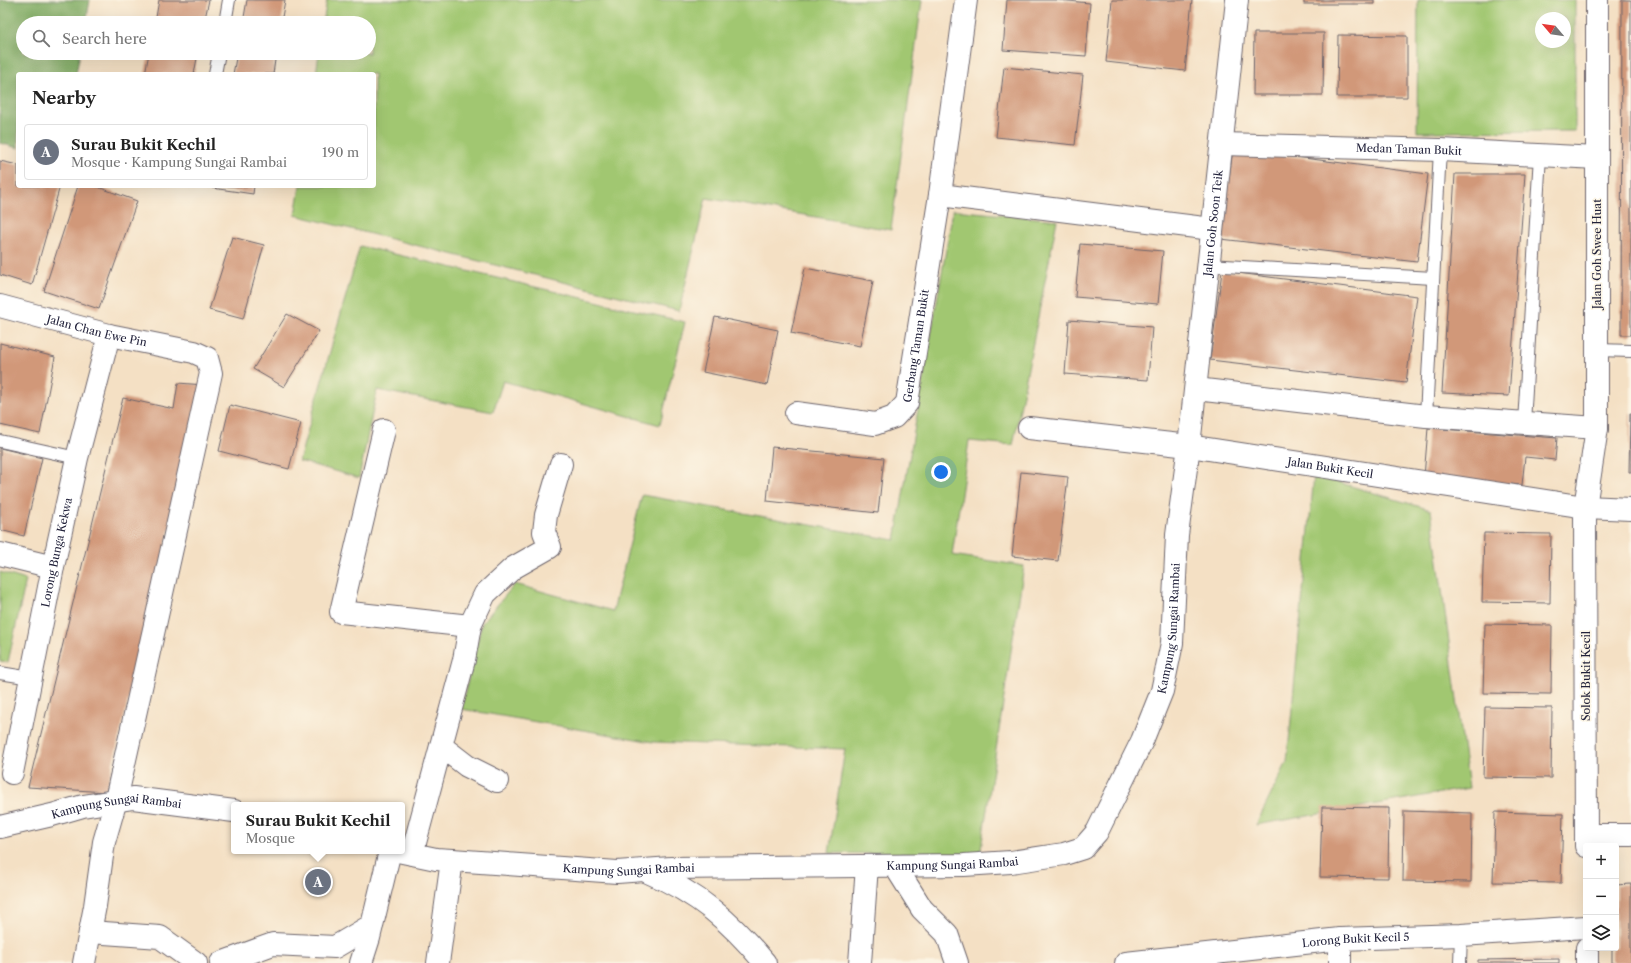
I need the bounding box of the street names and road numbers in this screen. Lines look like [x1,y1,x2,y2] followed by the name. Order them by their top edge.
[1356,141,1462,158] street label: Medan Taman Bukit
[1200,169,1226,279] street label: Jalan Goh Soon Teik
[1590,199,1604,311] street label: Jalan Goh Swee Huat
[900,288,932,403] street label: Gerbang Taman Bukit
[43,311,148,349] street label: Jalan Chan Ewe Pin
[1285,454,1375,481] street label: Jalan Bukit Kecil
[38,496,75,609] street label: Lorong Bunga Kekwa
[1155,562,1183,695] street label: Kampung Sungai Rambai
[1579,630,1593,721] street label: Solok Bukit Kecil
[50,791,183,822] street label: Kampung Sungai Rambai
[887,854,1020,873] street label: Kampung Sungai Rambai
[562,861,695,879] street label: Kampung Sungai Rambai
[1301,930,1410,950] street label: Lorong Bukit Kecil 5

